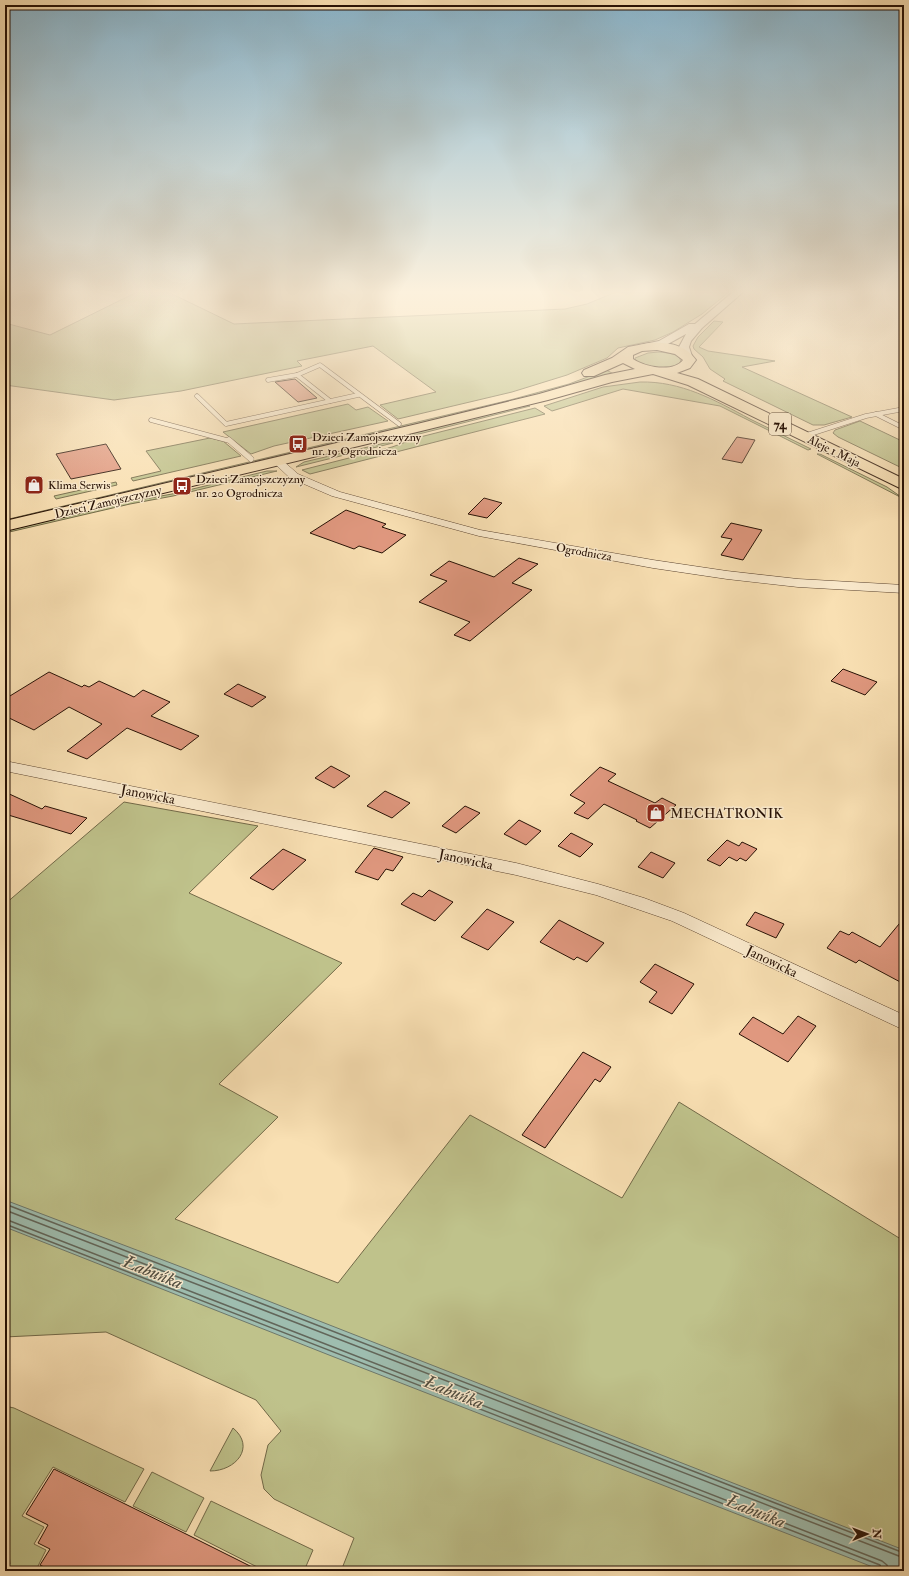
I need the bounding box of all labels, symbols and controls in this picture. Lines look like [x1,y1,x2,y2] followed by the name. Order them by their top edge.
[769,413,791,435] road number: 74
[312,430,422,459] place label: Dzieci Zamojszczyzny nr. 19 Ogrodnicza
[804,432,864,471] street label: Aleje 1 Maja
[287,433,309,455] bus stop icon: Dzieci Zamojszczyzny nr. 19 Ogrodnicza
[196,472,306,501] place label: Dzieci Zamojszczyzny nr. 20 Ogrodnicza
[23,474,45,496] shop icon: Klima Serwis
[171,475,193,497] bus stop icon: Dzieci Zamojszczyzny nr. 20 Ogrodnicza
[48,478,110,493] place label: Klima Serwis
[53,483,164,522] street label: Dzieci Zamojszczyzny
[555,540,614,565] street label: Ogrodnicza
[118,781,177,808] street label: Janowicka
[645,802,667,824] shop icon: MECHATRONIK
[670,805,783,822] place label: MECHATRONIK
[436,845,495,874] street label: Janowicka
[742,941,801,981] street label: Janowicka
[119,1250,186,1295] water label: Łabuńka
[420,1370,487,1415] water label: Łabuńka
[722,1489,789,1534] water label: Łabuńka
[847,1514,887,1554] north arrow
[870,1528,883,1540] text: N

